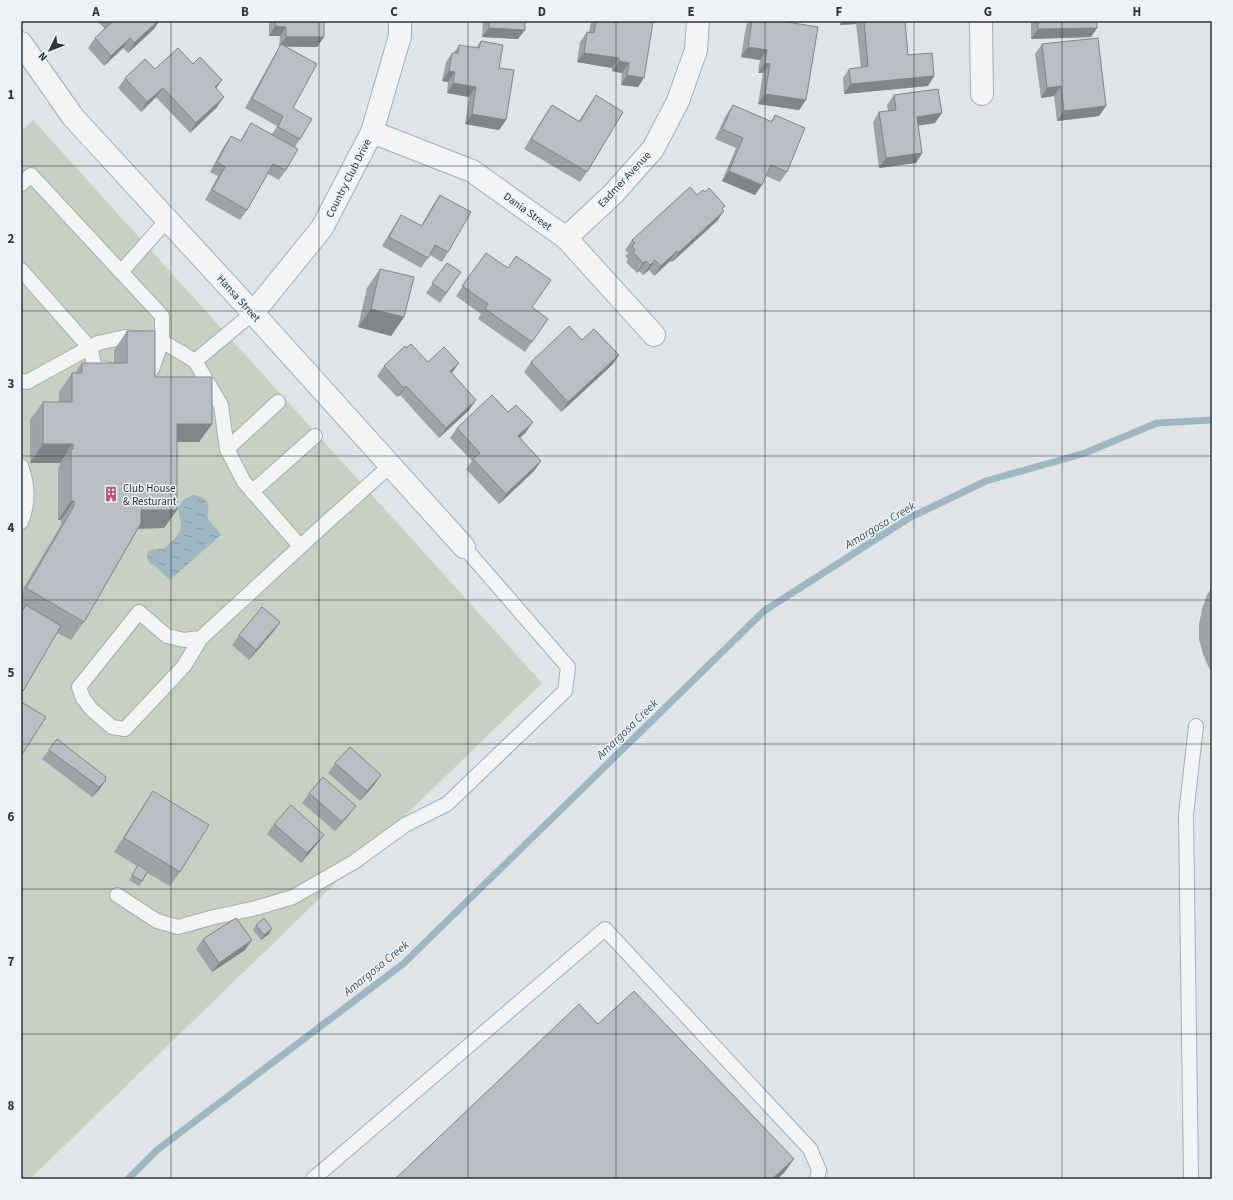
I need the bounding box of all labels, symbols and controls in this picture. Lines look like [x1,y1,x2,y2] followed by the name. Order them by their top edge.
[91,3,100,21] text: A
[241,3,249,21] text: B
[390,3,398,21] text: C
[538,3,546,21] text: D
[687,3,695,21] text: E
[836,3,843,21] text: F
[984,3,992,21] text: G
[1133,3,1141,21] text: H
[30,30,70,70] north arrow
[35,49,51,64] text: N
[8,86,15,104] text: 1
[322,136,375,220] street label: Country Club Drive
[594,148,655,211] street label: Eadmer Avenue
[501,189,555,234] street label: Dania Street
[8,230,15,248] text: 2
[213,272,264,325] street label: Hansa Street
[8,375,15,393] text: 3
[123,481,177,509] place label: Club House & Resturant
[102,485,120,503] building icon: Club House & Resturant
[841,497,919,554] water label: Amargosa Creek
[8,519,15,537] text: 4
[8,664,15,682] text: 5
[592,695,662,764] water label: Amargosa Creek
[8,808,15,826] text: 6
[339,936,413,1001] water label: Amargosa Creek
[8,953,15,971] text: 7
[8,1097,15,1115] text: 8

